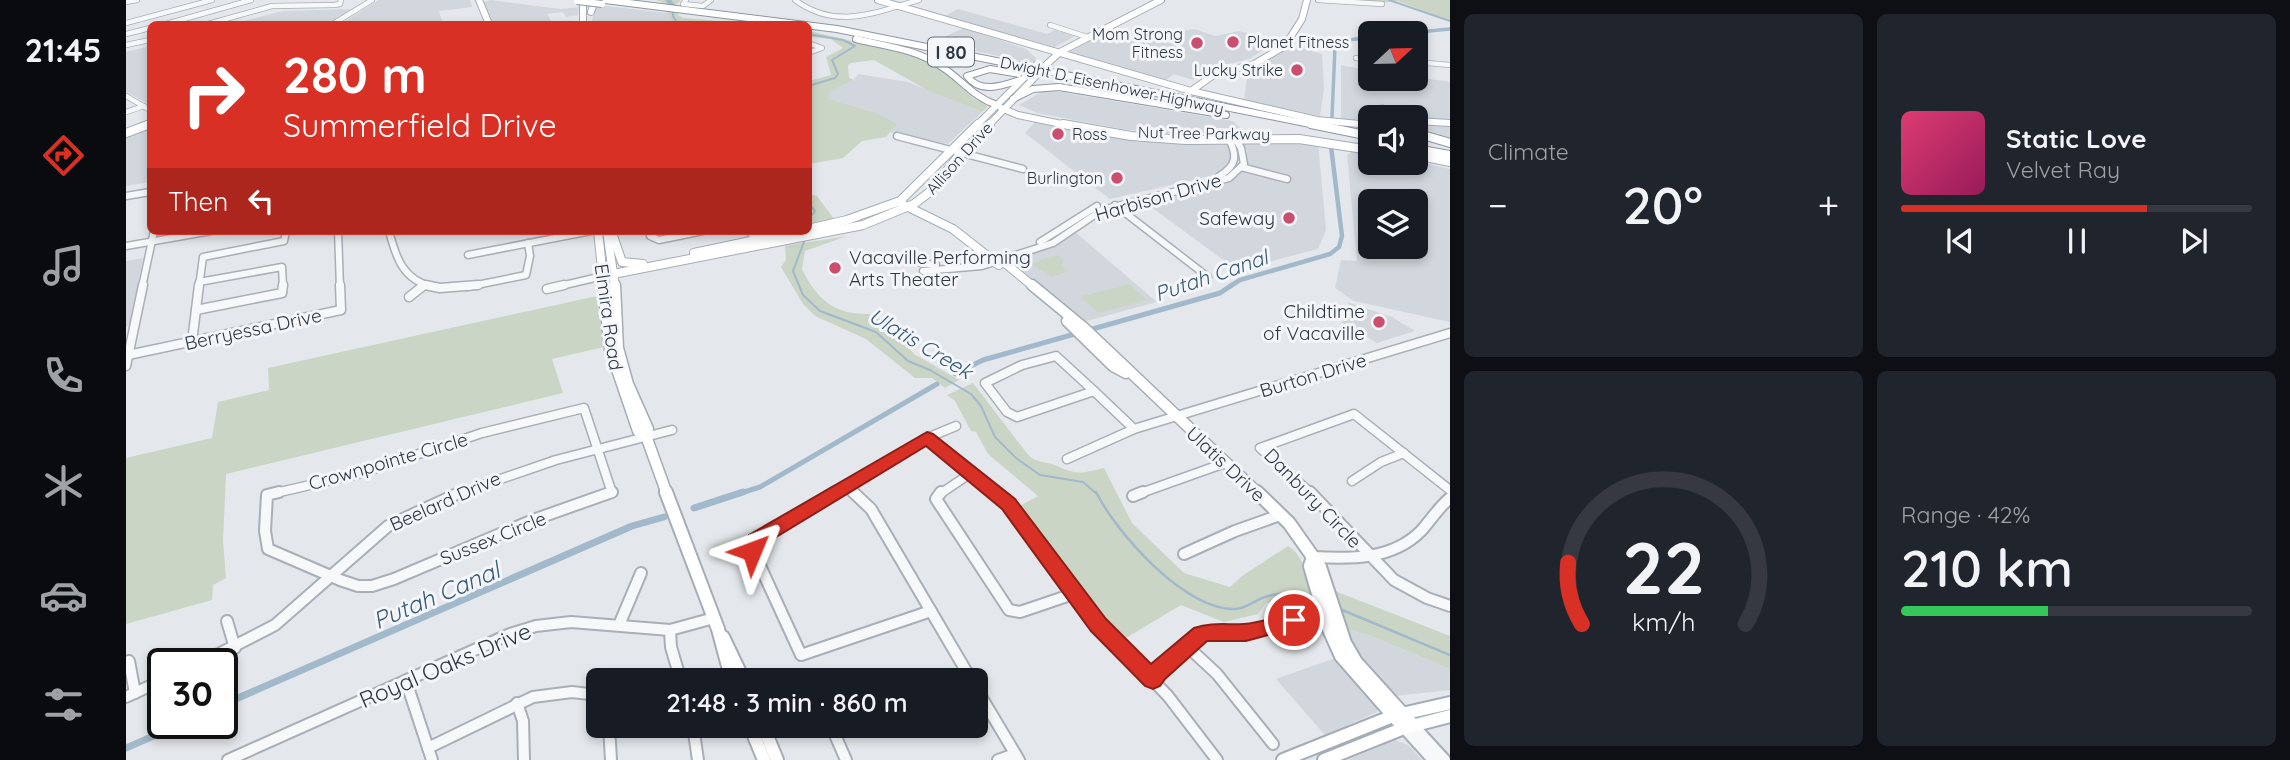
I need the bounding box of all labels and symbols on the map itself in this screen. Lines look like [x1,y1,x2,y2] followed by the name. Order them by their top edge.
[1358,21,1428,91] north arrow
[1092,24,1183,62] place label: Mom Strong Fitness
[1247,32,1349,52] place label: Planet Fitness
[1225,34,1241,50] marker: Planet Fitness
[1189,35,1205,51] marker: Mom Strong Fitness
[928,38,974,66] road number: I 80
[998,52,1226,118] street label: Dwight D. Eisenhower Highway
[1194,60,1283,80] place label: Lucky Strike
[1289,62,1305,78] marker: Lucky Strike
[921,118,997,198] street label: Allison Drive
[1138,122,1270,144] street label: Nut Tree Parkway
[1072,124,1107,144] place label: Ross
[1050,126,1066,142] marker: Ross
[1092,167,1224,227] street label: Harbison Drive
[1027,168,1103,188] place label: Burlington
[1109,170,1125,186] marker: Burlington
[1199,206,1275,230] place label: Safeway
[1281,210,1297,226] marker: Safeway
[1151,243,1273,307] water label: Putah Canal
[849,245,1031,291] place label: Vacaville Performing Arts Theater
[827,260,843,276] marker: Vacaville Performing Arts Theater
[590,262,628,372] street label: Elmira Road
[1263,299,1365,345] place label: Childtime of Vacaville
[865,302,979,385] water label: Ulatis Creek
[182,303,324,355] street label: Berryessa Drive
[1371,314,1387,330] marker: Childtime of Vacaville
[1257,347,1369,403] street label: Burton Drive
[1181,421,1271,507] street label: Ulatis Drive
[306,427,470,495] street label: Crownpointe Circle
[1259,443,1367,553] street label: Danbury Circle
[386,466,504,536] street label: Beelard Drive
[436,506,550,570] street label: Sussex Circle
[715,514,789,588] position arrow
[368,554,506,635] water label: Putah Canal
[1264,590,1324,650] pin
[355,616,535,714] street label: Royal Oaks Drive
[147,648,238,739] speed limit sign: 30

